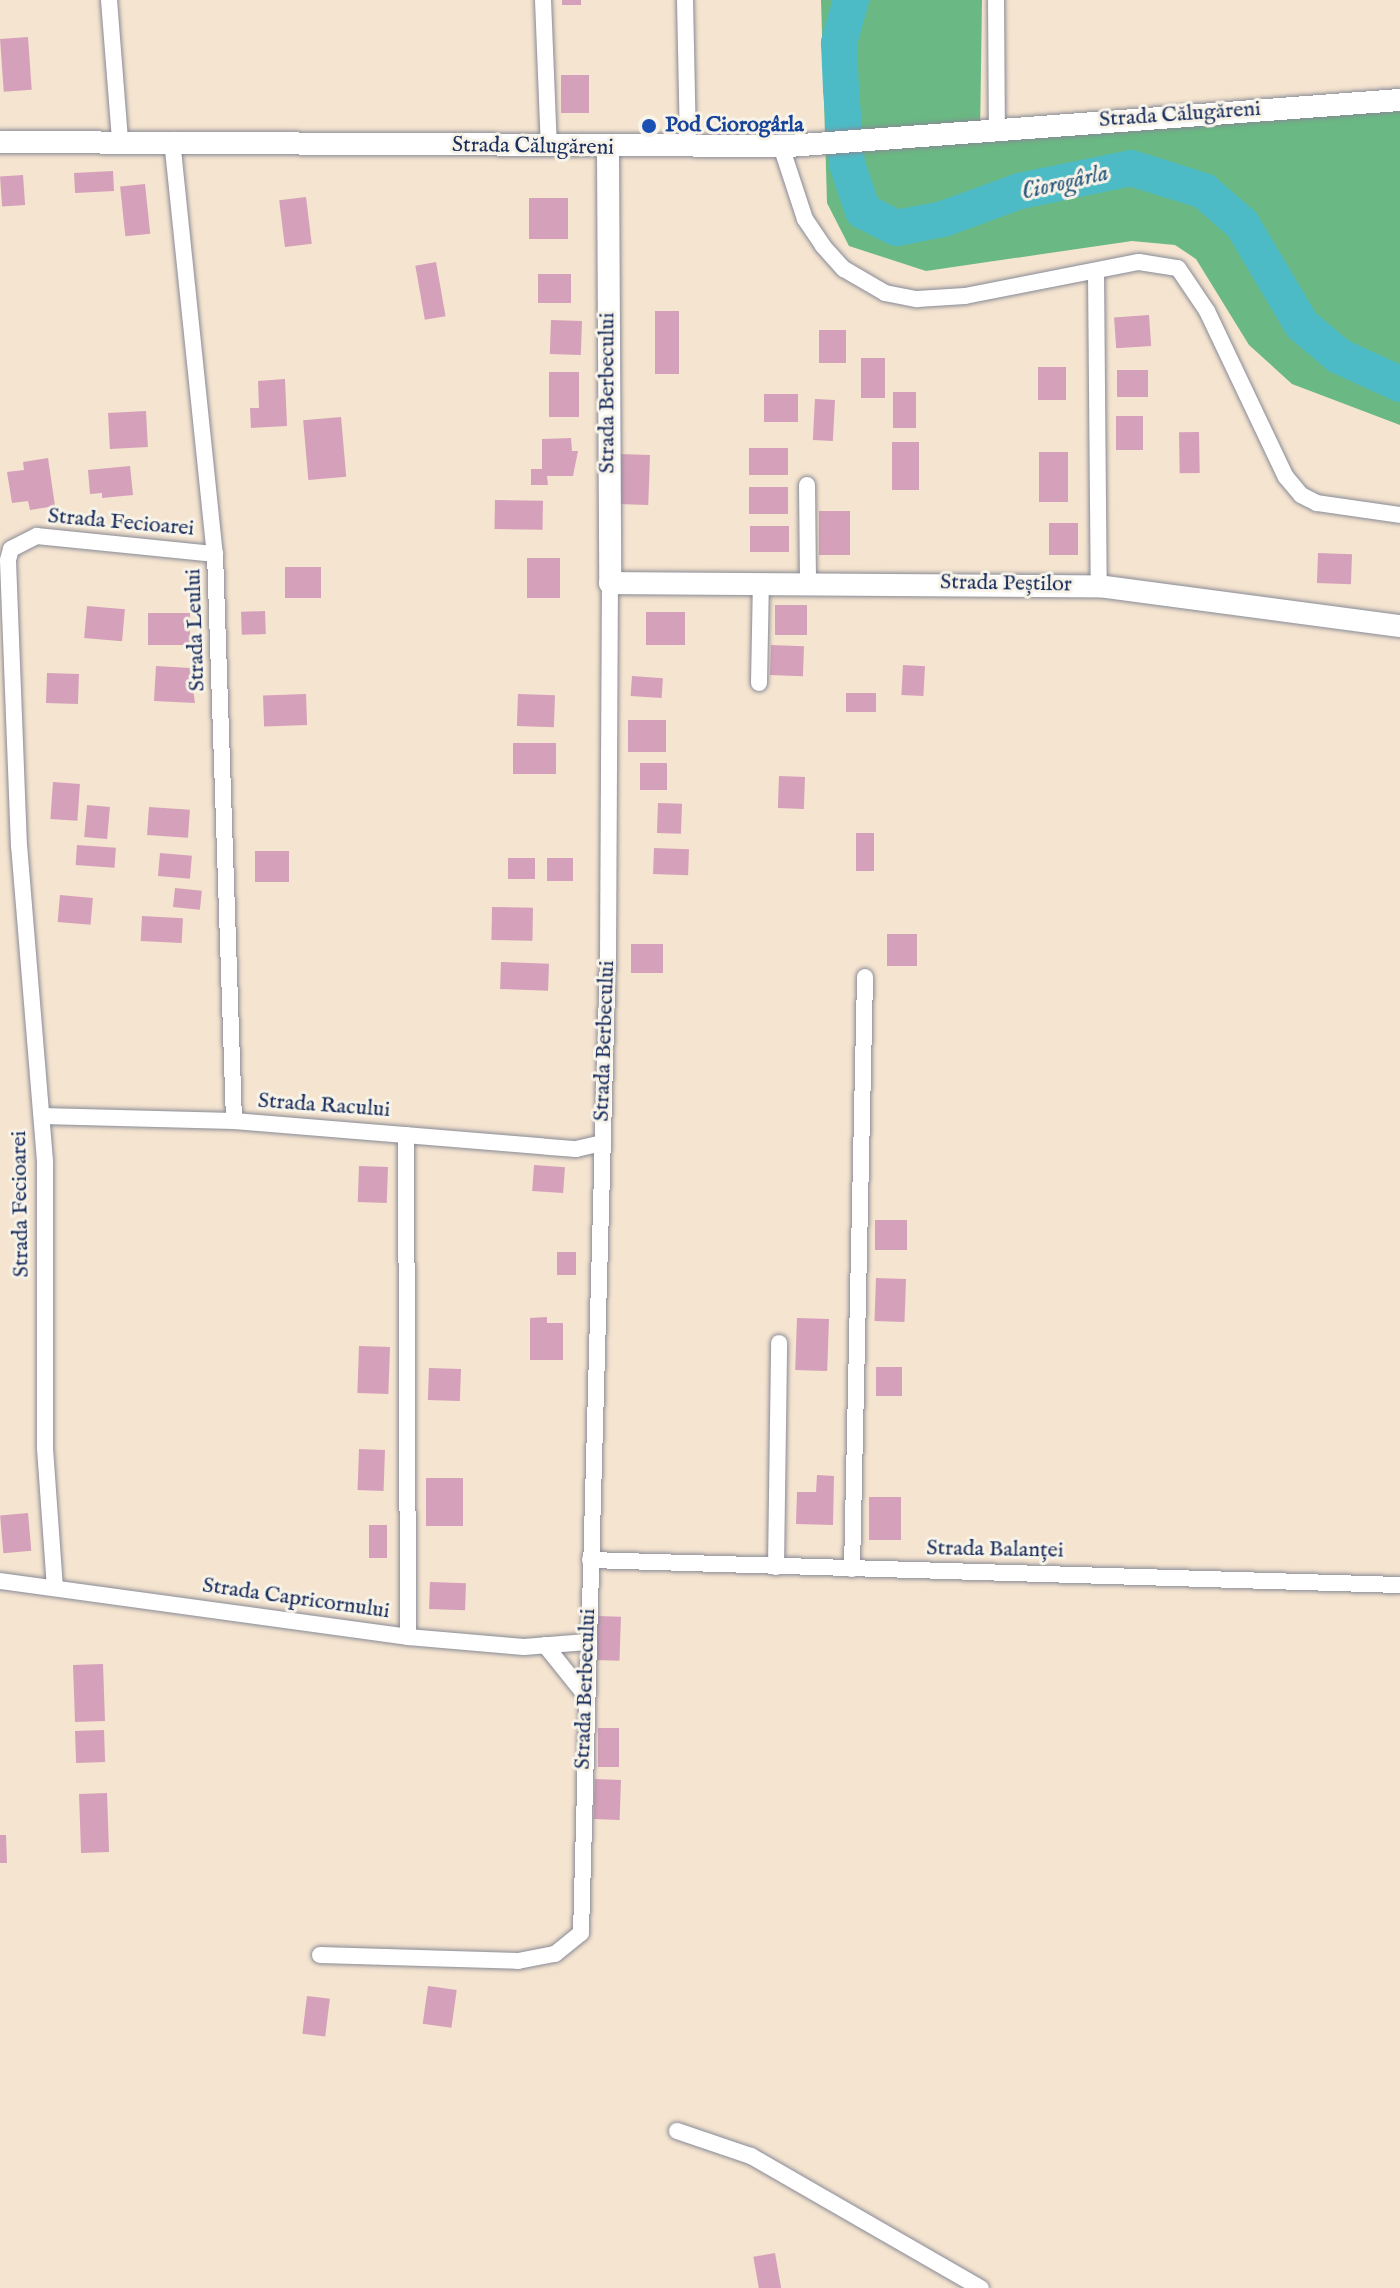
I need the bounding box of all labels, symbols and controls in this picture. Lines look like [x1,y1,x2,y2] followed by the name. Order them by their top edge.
[1098,96,1262,134] street label: Strada Călugăreni
[665,113,804,139] place label: Pod Ciorogârla
[640,117,658,135] marker: Pod Ciorogârla
[452,132,614,162] street label: Strada Călugăreni
[1019,159,1111,207] water label: Ciorogârla
[595,312,621,474] street label: Strada Berbecului
[47,503,195,543] street label: Strada Fecioarei
[181,568,211,692] street label: Strada Leului
[940,570,1072,598] street label: Strada Peștilor
[589,960,621,1122] street label: Strada Berbecului
[257,1088,391,1124] street label: Strada Racului
[7,1130,35,1278] street label: Strada Fecioarei
[926,1536,1064,1564] street label: Strada Balanței
[201,1573,391,1625] street label: Strada Capricornului
[570,1608,602,1770] street label: Strada Berbecului

